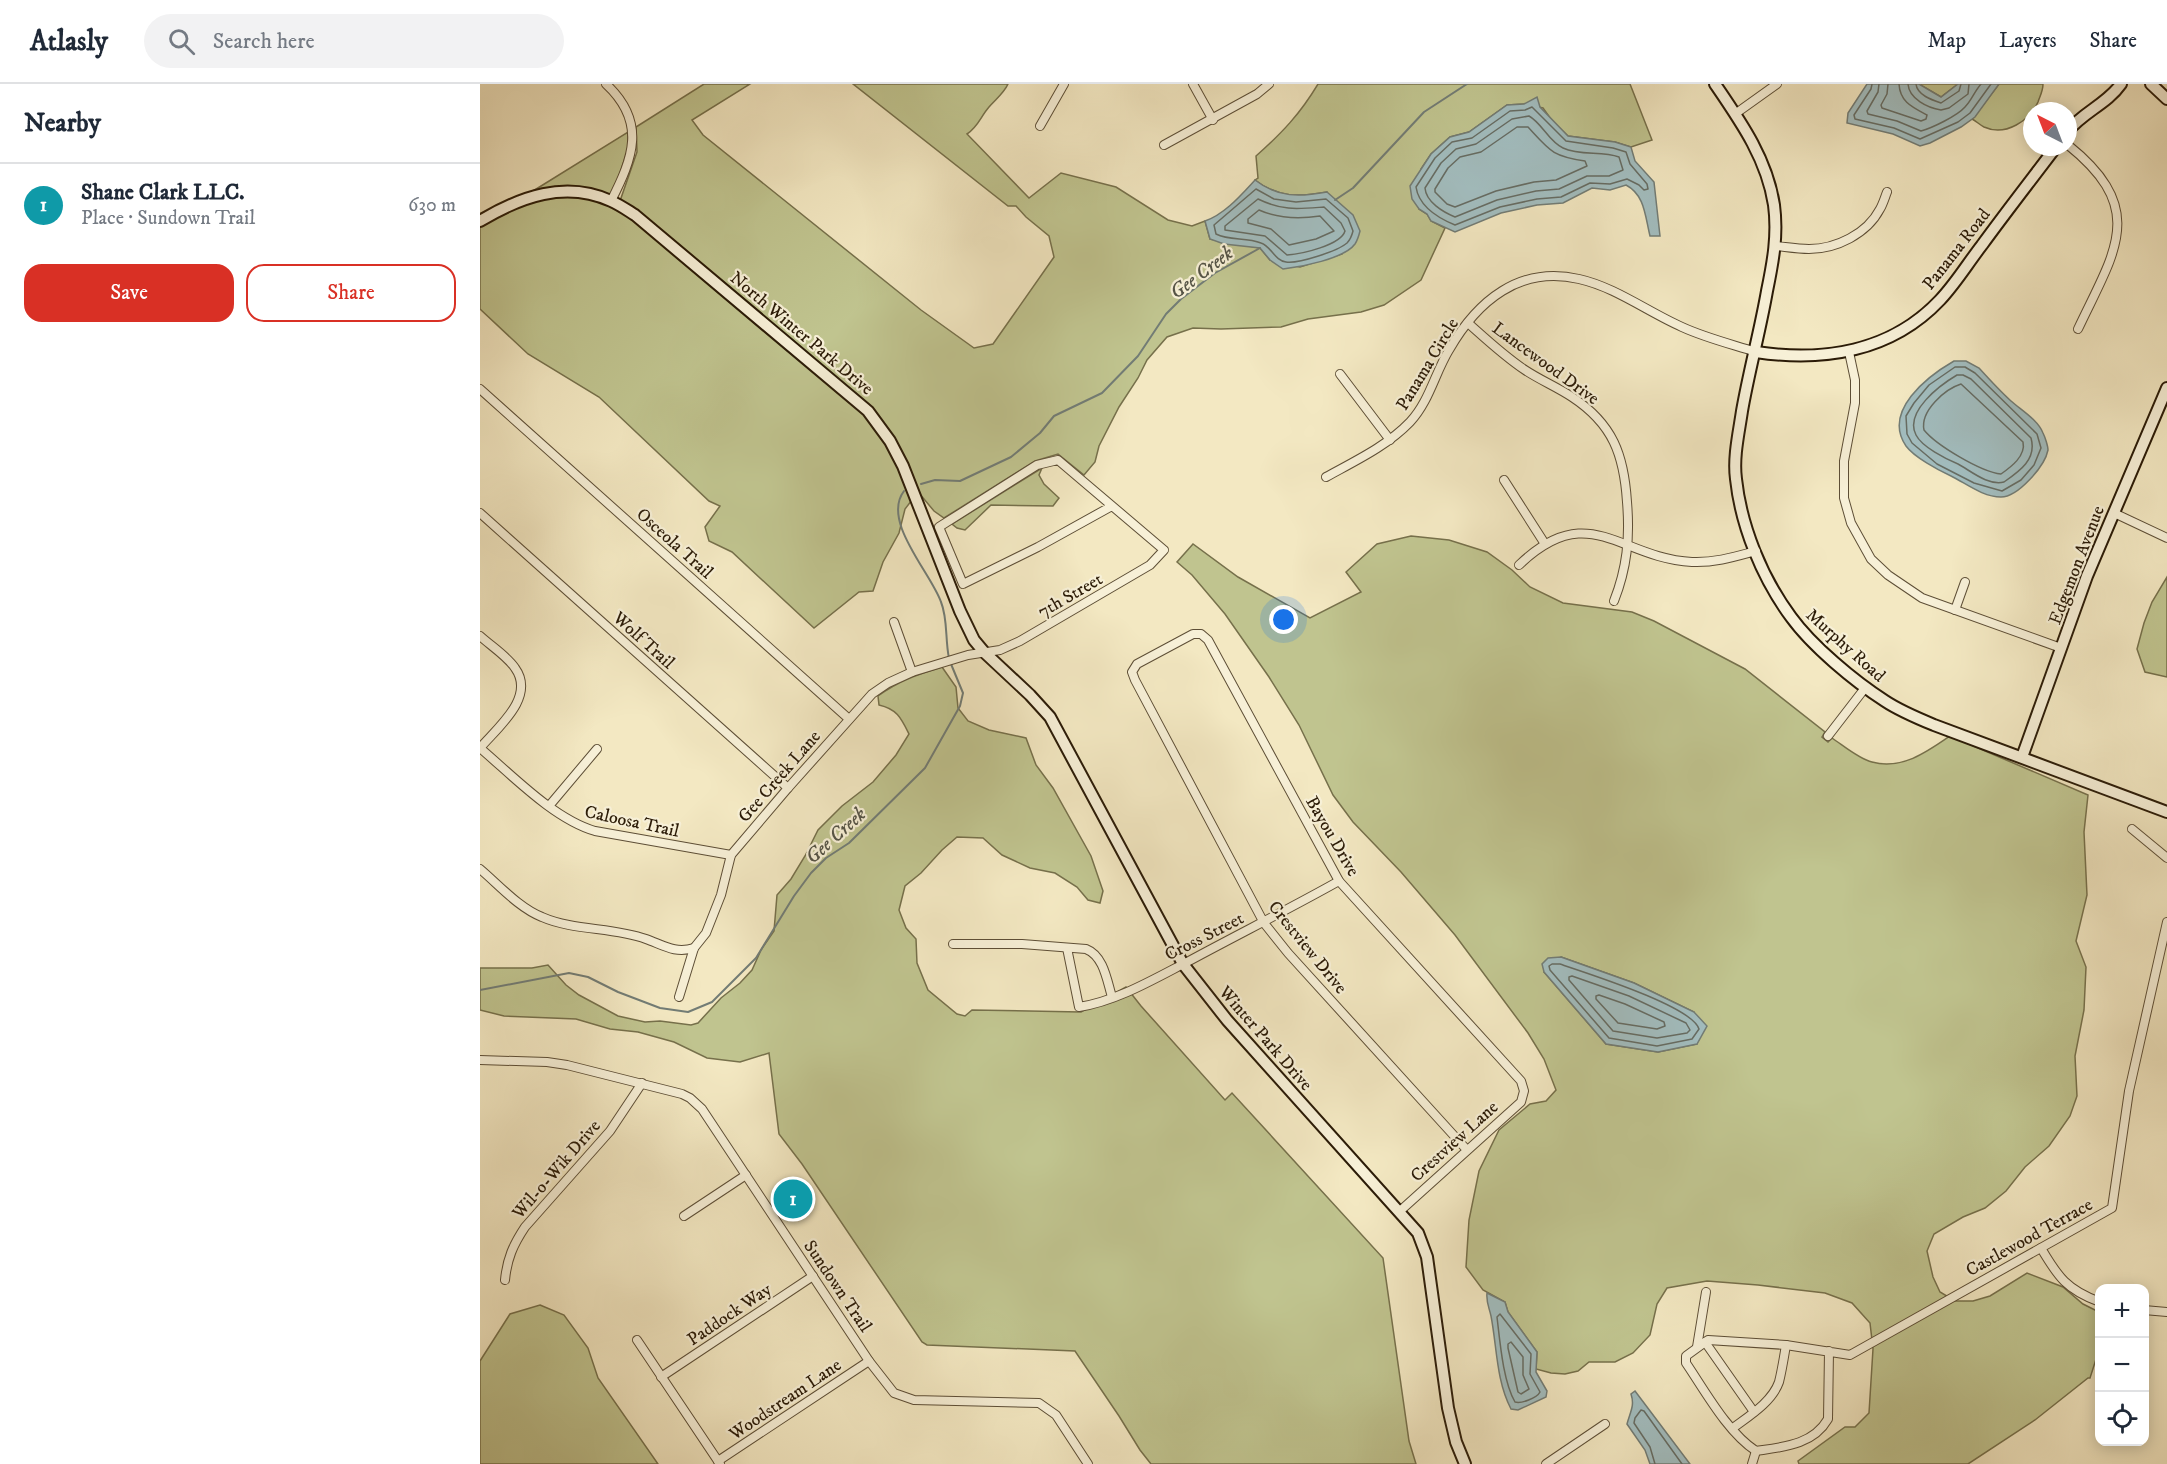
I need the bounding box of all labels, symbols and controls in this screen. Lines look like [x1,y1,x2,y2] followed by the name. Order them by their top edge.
[144,14,564,68] search box
[30,24,108,59] text: Atlasly
[165,25,198,58] icon: search
[213,28,315,55] text: Search here
[1927,28,1966,54] text: Map
[1999,28,2057,54] text: Layers
[2090,28,2137,54] text: Share
[2023,102,2077,156] north arrow
[24,107,101,140] text: Nearby
[81,179,245,206] text: Shane Clark LLC.
[40,193,47,218] text: 1
[408,193,456,218] text: 630 m
[1918,204,1995,295] street label: Panama Road
[81,206,255,231] text: Place · Sundown Trail
[1165,241,1239,305] water label: Gee Creek
[24,264,234,322] button: Save
[246,264,456,322] button: Share
[725,267,878,400] street label: North Winter Park Drive
[1392,314,1464,415] street label: Panama Circle
[1488,318,1603,410] street label: Lancewood Drive
[2044,503,2110,628] street label: Edgemon Avenue
[631,504,718,584] street label: Osceola Trail
[1034,568,1107,623] street label: 7th Street
[1801,604,1890,687] street label: Murphy Road
[1269,605,1298,634] your location
[607,607,679,675] street label: Wolf Trail
[734,726,826,827] street label: Gee Creek Lane
[1300,793,1364,880] street label: Bayou Drive
[582,801,682,843] street label: Caloosa Trail
[800,802,872,870] water label: Gee Creek
[1263,897,1351,999] street label: Crestview Drive
[1161,908,1248,966] street label: Cross Street
[1213,981,1317,1096] street label: Winter Park Drive
[1406,1097,1503,1187] street label: Crestview Lane
[507,1116,606,1224] street label: Wil-o-Wik Drive
[774,1176,812,1222] pin: 1
[1962,1194,2097,1282] street label: Castlewood Terrace
[798,1236,876,1337] street label: Sundown Trail
[683,1278,776,1351] street label: Paddock Way
[2095,1284,2149,1446] map controls
[2095,1284,2149,1338] button: +
[2095,1338,2149,1392] button: −
[724,1354,846,1446] street label: Woodstream Lane
[2095,1392,2149,1446] button: locate

